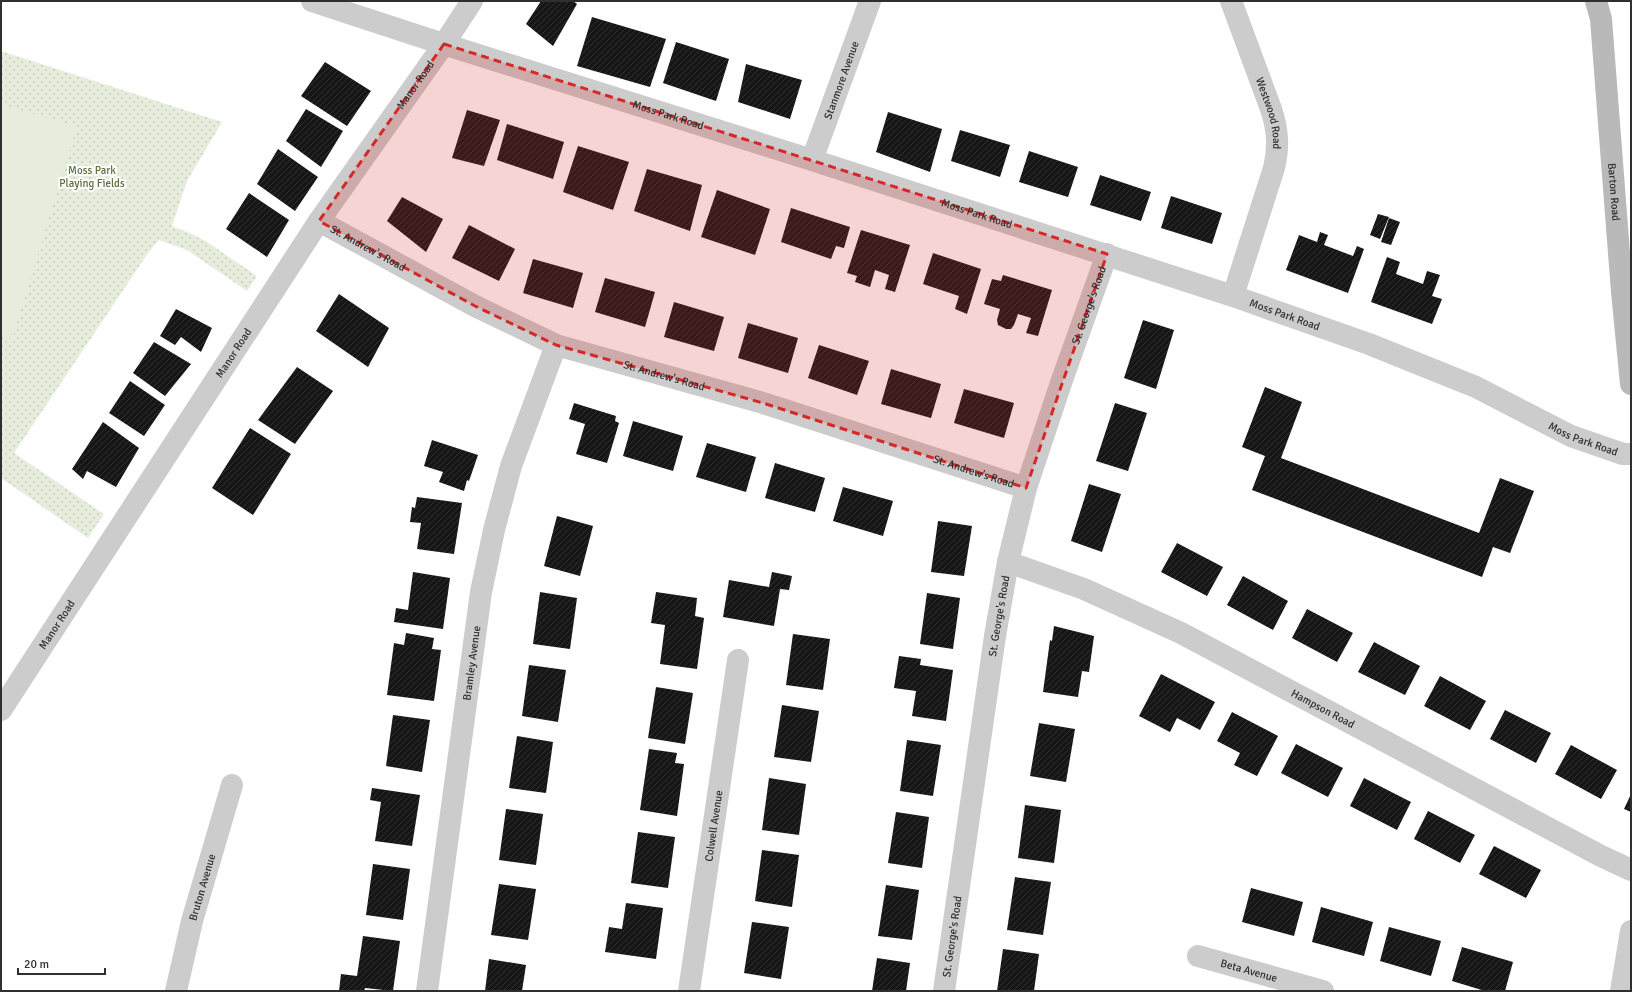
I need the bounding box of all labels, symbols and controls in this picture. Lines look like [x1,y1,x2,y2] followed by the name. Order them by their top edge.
[821,39,862,121] street label: Stanmore Avenue
[394,58,437,112] street label: Manor Road
[1253,76,1283,150] street label: Westwood Road
[631,98,705,133] street label: Moss Park Road
[1605,162,1623,221] street label: Barton Road
[59,164,125,190] park label: Moss Park Playing Fields
[940,196,1014,231] street label: Moss Park Road
[328,222,408,274] street label: St. Andrew's Road
[1069,265,1109,346] street label: St. George's Road
[1248,296,1322,333] street label: Moss Park Road
[213,326,255,380] street label: Manor Road
[622,358,707,393] street label: St. Andrew's Road
[1546,419,1620,459] street label: Moss Park Road
[932,452,1016,491] street label: St. Andrew's Road
[986,574,1013,657] street label: St. George's Road
[36,597,78,652] street label: Manor Road
[460,625,483,701] street label: Bramley Avenue
[1289,687,1357,731] street label: Hampson Road
[702,789,726,862] street label: Colwell Avenue
[186,852,218,922] street label: Bruton Avenue
[940,895,965,978] street label: St. George's Road
[18,950,105,976] scale bar
[24,957,49,972] text: 20 m
[1219,957,1279,985] street label: Beta Avenue

